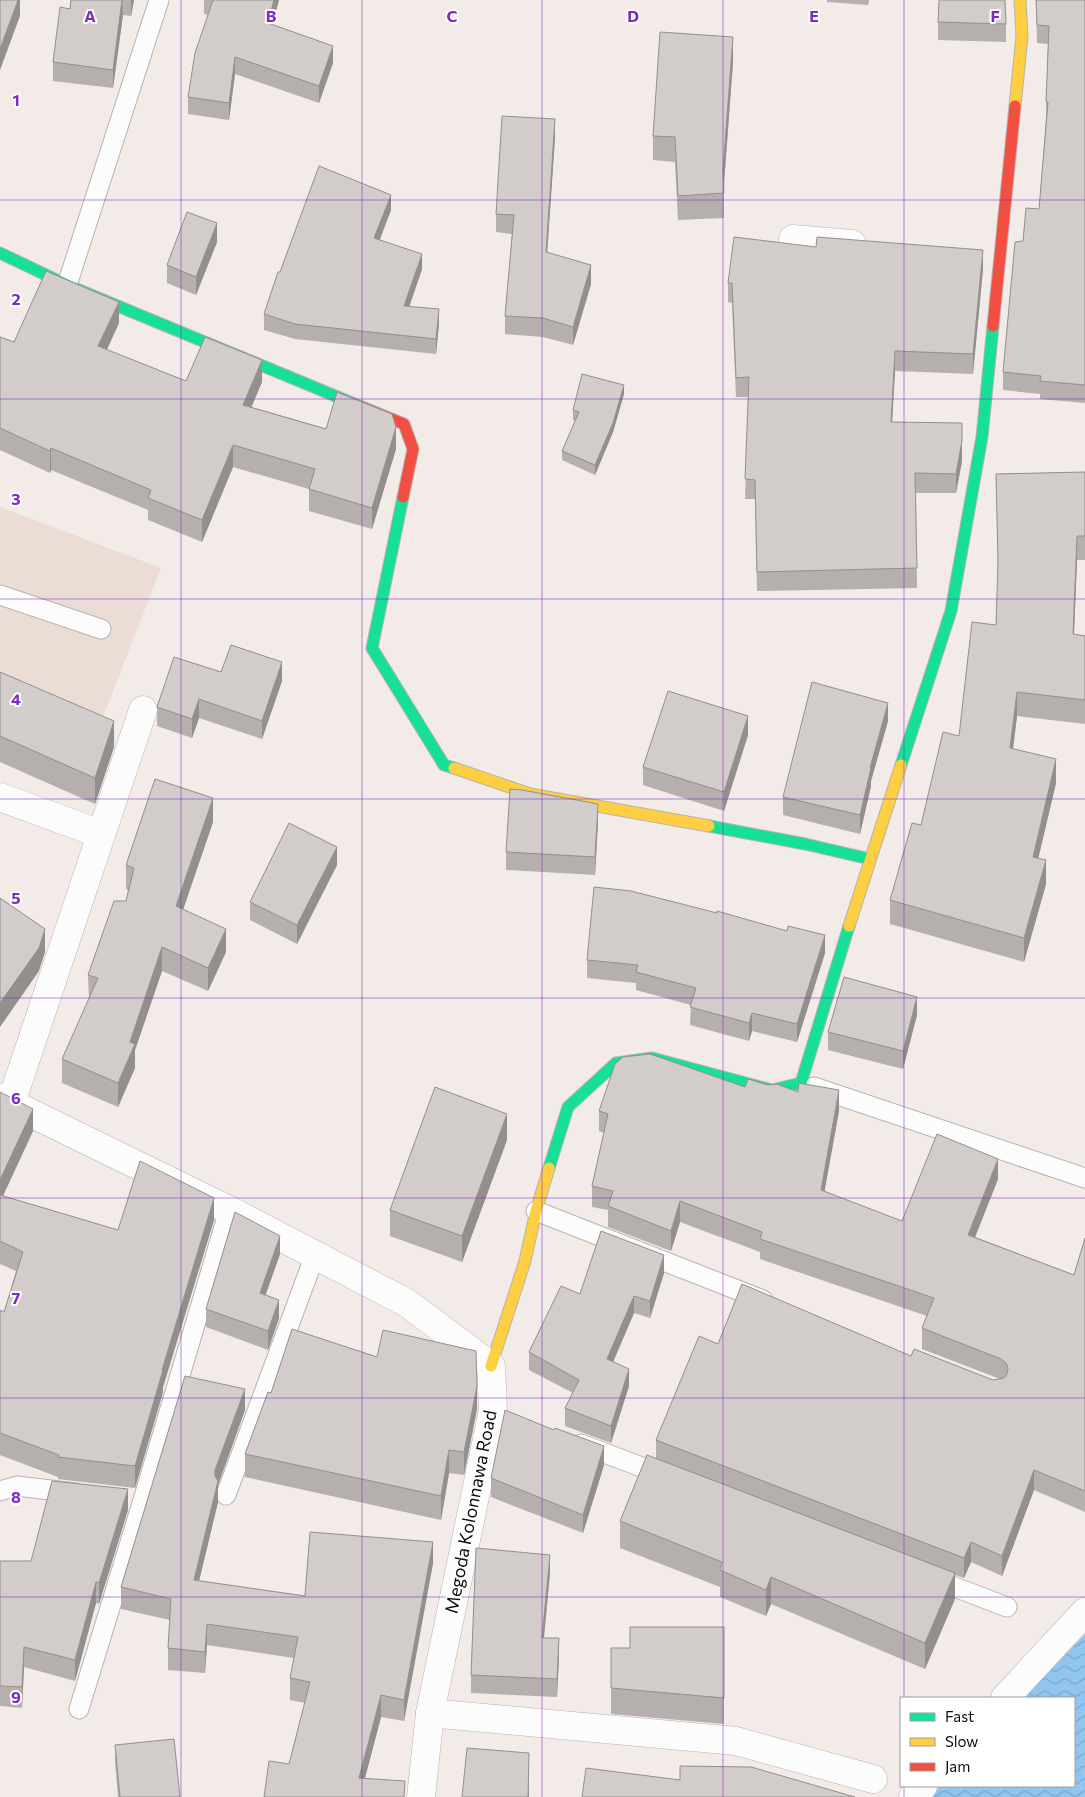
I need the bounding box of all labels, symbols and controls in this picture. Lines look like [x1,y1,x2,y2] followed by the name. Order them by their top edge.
[84,6,96,25] text: A
[266,6,277,25] text: B
[447,6,458,25] text: C
[627,6,639,25] text: D
[809,6,819,25] text: E
[990,6,1000,25] text: F
[12,90,20,109] text: 1
[11,289,21,308] text: 2
[11,489,21,508] text: 3
[11,689,21,708] text: 4
[11,888,21,907] text: 5
[11,1088,21,1107] text: 6
[12,1288,21,1307] text: 7
[439,1408,501,1615] street label: Megoda Kolonnawa Road
[11,1487,21,1506] text: 8
[11,1687,21,1706] text: 9
[900,1697,1075,1787] legend
[945,1707,974,1725] text: Fast
[945,1732,978,1750] text: Slow
[945,1757,970,1775] text: Jam

